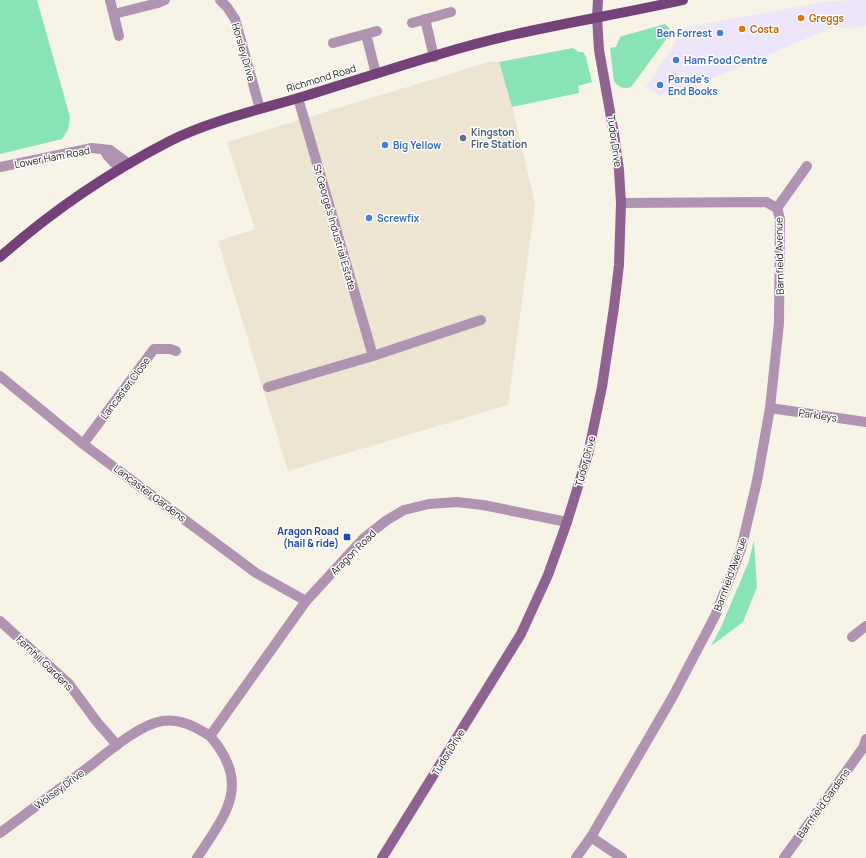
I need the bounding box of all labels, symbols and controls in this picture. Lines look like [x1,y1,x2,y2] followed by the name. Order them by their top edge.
[809,11,845,25] place label: Greggs
[796,13,806,23] marker: Greggs
[229,21,259,83] street label: Horsley Drive
[750,22,779,36] place label: Costa
[737,24,747,34] marker: Costa
[657,26,712,40] place label: Ben Forrest
[715,28,725,38] marker: Ben Forrest
[684,53,767,67] place label: Ham Food Centre
[671,55,681,65] marker: Ham Food Centre
[285,61,358,95] street label: Richmond Road
[668,72,718,98] place label: Parade's End Books
[655,80,665,90] marker: Parade's End Books
[604,114,626,168] street label: Tudor Drive
[471,125,527,151] place label: Kingston Fire Station
[458,133,468,143] marker: Kingston Fire Station
[393,138,441,152] place label: Big Yellow
[380,140,390,150] marker: Big Yellow
[13,143,91,171] street label: Lower Ham Road
[310,163,360,292] street label: St George's Industrial Estate
[377,211,420,225] place label: Screwfix
[364,213,374,223] marker: Screwfix
[771,217,787,295] street label: Barnfield Avenue
[97,354,153,422] street label: Lancaster Close
[798,405,838,425] street label: Parkleys
[571,434,599,488] street label: Tudor Drive
[111,461,189,525] street label: Lancaster Gardens
[277,524,339,550] place label: Aragon Road (hail & ride)
[327,526,379,578] street label: Aragon Road
[342,532,352,542] marker: Aragon Road (hail & ride)
[710,535,750,613] street label: Barnfield Avenue
[13,632,77,694] street label: Fernhill Gardens
[428,726,468,778] street label: Tudor Drive
[31,766,87,812] street label: Wolsey Drive
[793,766,853,840] street label: Barnfield Gardens

